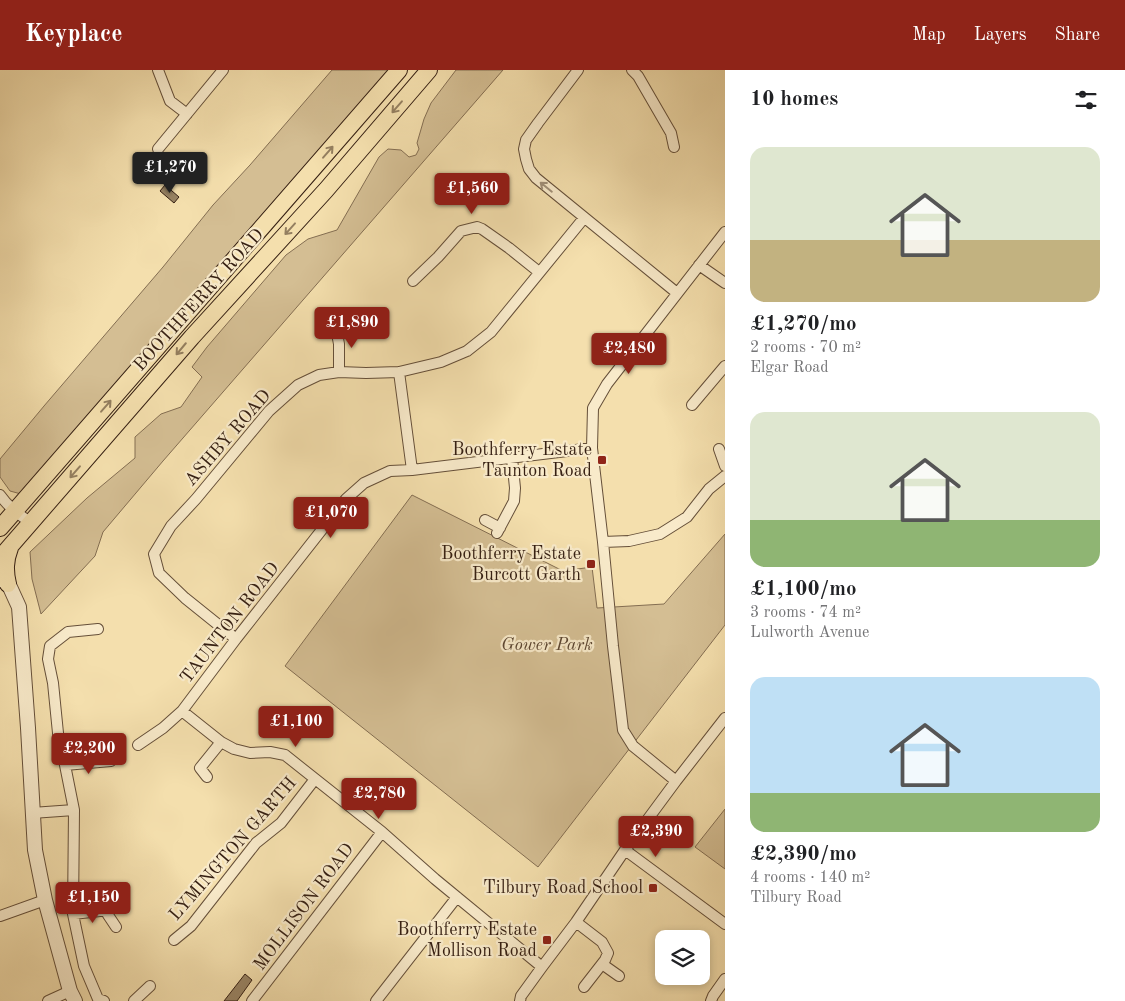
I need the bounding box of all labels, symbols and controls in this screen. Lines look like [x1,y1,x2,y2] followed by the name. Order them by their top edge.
[25,23,123,47] text: Keyplace
[912,26,946,44] text: Map
[974,26,1026,44] text: Layers
[1054,26,1100,44] text: Share
[1072,86,1100,114] icon: filters
[750,89,838,110] text: 10 homes
[392,100,403,113] one-way arrow
[322,146,334,159] one-way arrow
[129,152,211,194] pin: £1,270
[143,160,197,176] text: £1,270
[431,172,513,215] pin: £1,560
[880,180,970,270] icon: home
[445,181,499,197] text: £1,560
[540,181,553,192] one-way arrow
[284,222,296,235] one-way arrow
[131,225,267,375] street label: BOOTHFERRY ROAD
[311,306,393,349] pin: £1,890
[750,314,857,335] text: £1,270/mo
[325,315,379,331] text: £1,890
[588,332,670,375] pin: £2,480
[750,340,861,356] text: 2 rooms · 70 m²
[602,341,656,357] text: £2,480
[176,342,187,355] one-way arrow
[750,360,829,376] text: Elgar Road
[181,386,275,490] street label: ASHBY ROAD
[100,400,111,413] one-way arrow
[452,441,592,480] place label: Boothferry Estate Taunton Road
[880,445,970,535] icon: home
[596,454,608,466] marker: Boothferry Estate Taunton Road
[69,466,81,479] one-way arrow
[290,496,372,539] pin: £1,070
[304,505,358,521] text: £1,070
[441,545,581,584] place label: Boothferry Estate Burcott Garth
[585,558,597,570] marker: Boothferry Estate Burcott Garth
[177,559,283,687] street label: TAUNTON ROAD
[750,579,857,600] text: £1,100/mo
[750,605,861,621] text: 3 rooms · 74 m²
[750,625,869,641] text: Lulworth Avenue
[501,636,593,654] park label: Gower Park
[255,706,337,748] pin: £1,100
[880,710,970,800] icon: home
[269,714,323,730] text: £1,100
[48,732,130,775] pin: £2,200
[62,741,116,757] text: £2,200
[166,774,300,924] street label: LYMINGTON GARTH
[338,778,420,820] pin: £2,780
[352,786,406,802] text: £2,780
[615,816,697,858] pin: £2,390
[629,824,683,840] text: £2,390
[251,840,357,974] street label: MOLLISON ROAD
[750,844,857,865] text: £2,390/mo
[750,870,870,886] text: 4 rooms · 140 m²
[483,879,643,897] place label: Tilbury Road School
[52,882,134,924] pin: £1,150
[647,882,659,894] marker: Tilbury Road School
[66,890,120,906] text: £1,150
[750,890,842,906] text: Tilbury Road
[397,921,537,960] place label: Boothferry Estate Mollison Road
[655,930,710,985] map controls
[655,930,710,985] button: layers
[541,934,553,946] marker: Boothferry Estate Mollison Road

